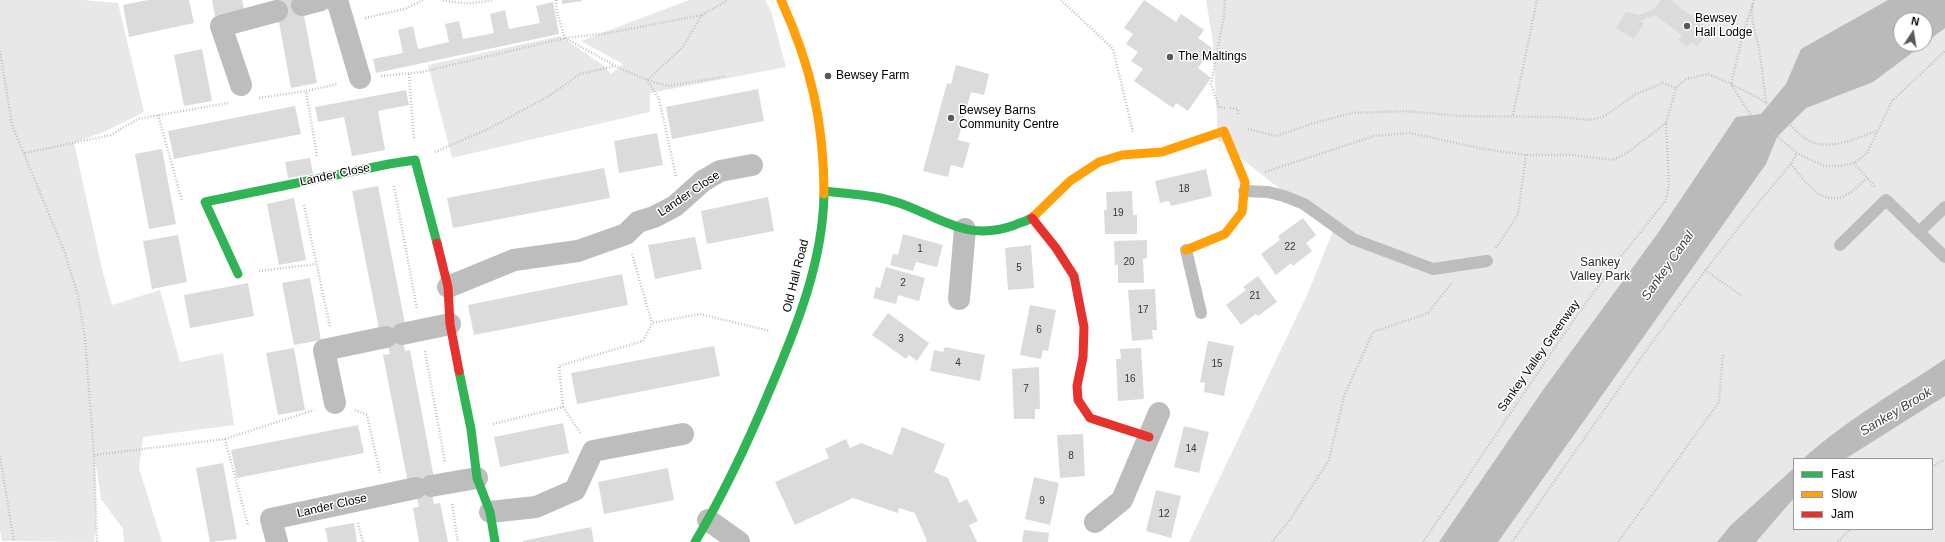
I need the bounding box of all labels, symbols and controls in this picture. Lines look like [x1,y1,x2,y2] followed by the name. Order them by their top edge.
[1695,12,1752,40] place label: Bewsey Hall Lodge
[1893,12,1933,52] north arrow
[1910,15,1920,28] text: N
[1682,21,1692,31] marker: Bewsey Hall Lodge
[1178,50,1247,64] place label: The Maltings
[1165,52,1175,62] marker: The Maltings
[836,69,909,83] place label: Bewsey Farm
[823,71,833,81] marker: Bewsey Farm
[959,104,1059,132] place label: Bewsey Barns Community Centre
[946,113,956,123] marker: Bewsey Barns Community Centre
[299,161,371,189] street label: Lander Close
[655,168,723,220] street label: Lander Close
[1178,183,1190,195] house number: 18
[1112,207,1124,219] house number: 19
[1638,228,1698,304] water label: Sankey Canal
[780,238,812,314] street label: Old Hall Road
[1284,241,1296,253] house number: 22
[917,243,923,255] house number: 1
[1123,256,1135,268] house number: 20
[1570,256,1630,284] park label: Sankey Valley Park
[1016,262,1022,274] house number: 5
[900,277,906,289] house number: 2
[1249,290,1261,302] house number: 21
[1495,297,1583,415] street label: Sankey Valley Greenway
[1137,304,1149,316] house number: 17
[1036,324,1042,336] house number: 6
[898,333,904,345] house number: 3
[955,357,961,369] house number: 4
[1211,358,1223,370] house number: 15
[1124,373,1136,385] house number: 16
[1023,383,1029,395] house number: 7
[1857,384,1935,440] water label: Sankey Brook
[1185,443,1197,455] house number: 14
[1068,450,1074,462] house number: 8
[1793,458,1933,530] legend
[1831,467,1854,481] text: Fast
[1831,487,1857,501] text: Slow
[296,491,368,521] street label: Lander Close
[1039,495,1045,507] house number: 9
[1831,507,1854,521] text: Jam
[1158,508,1170,520] house number: 12

